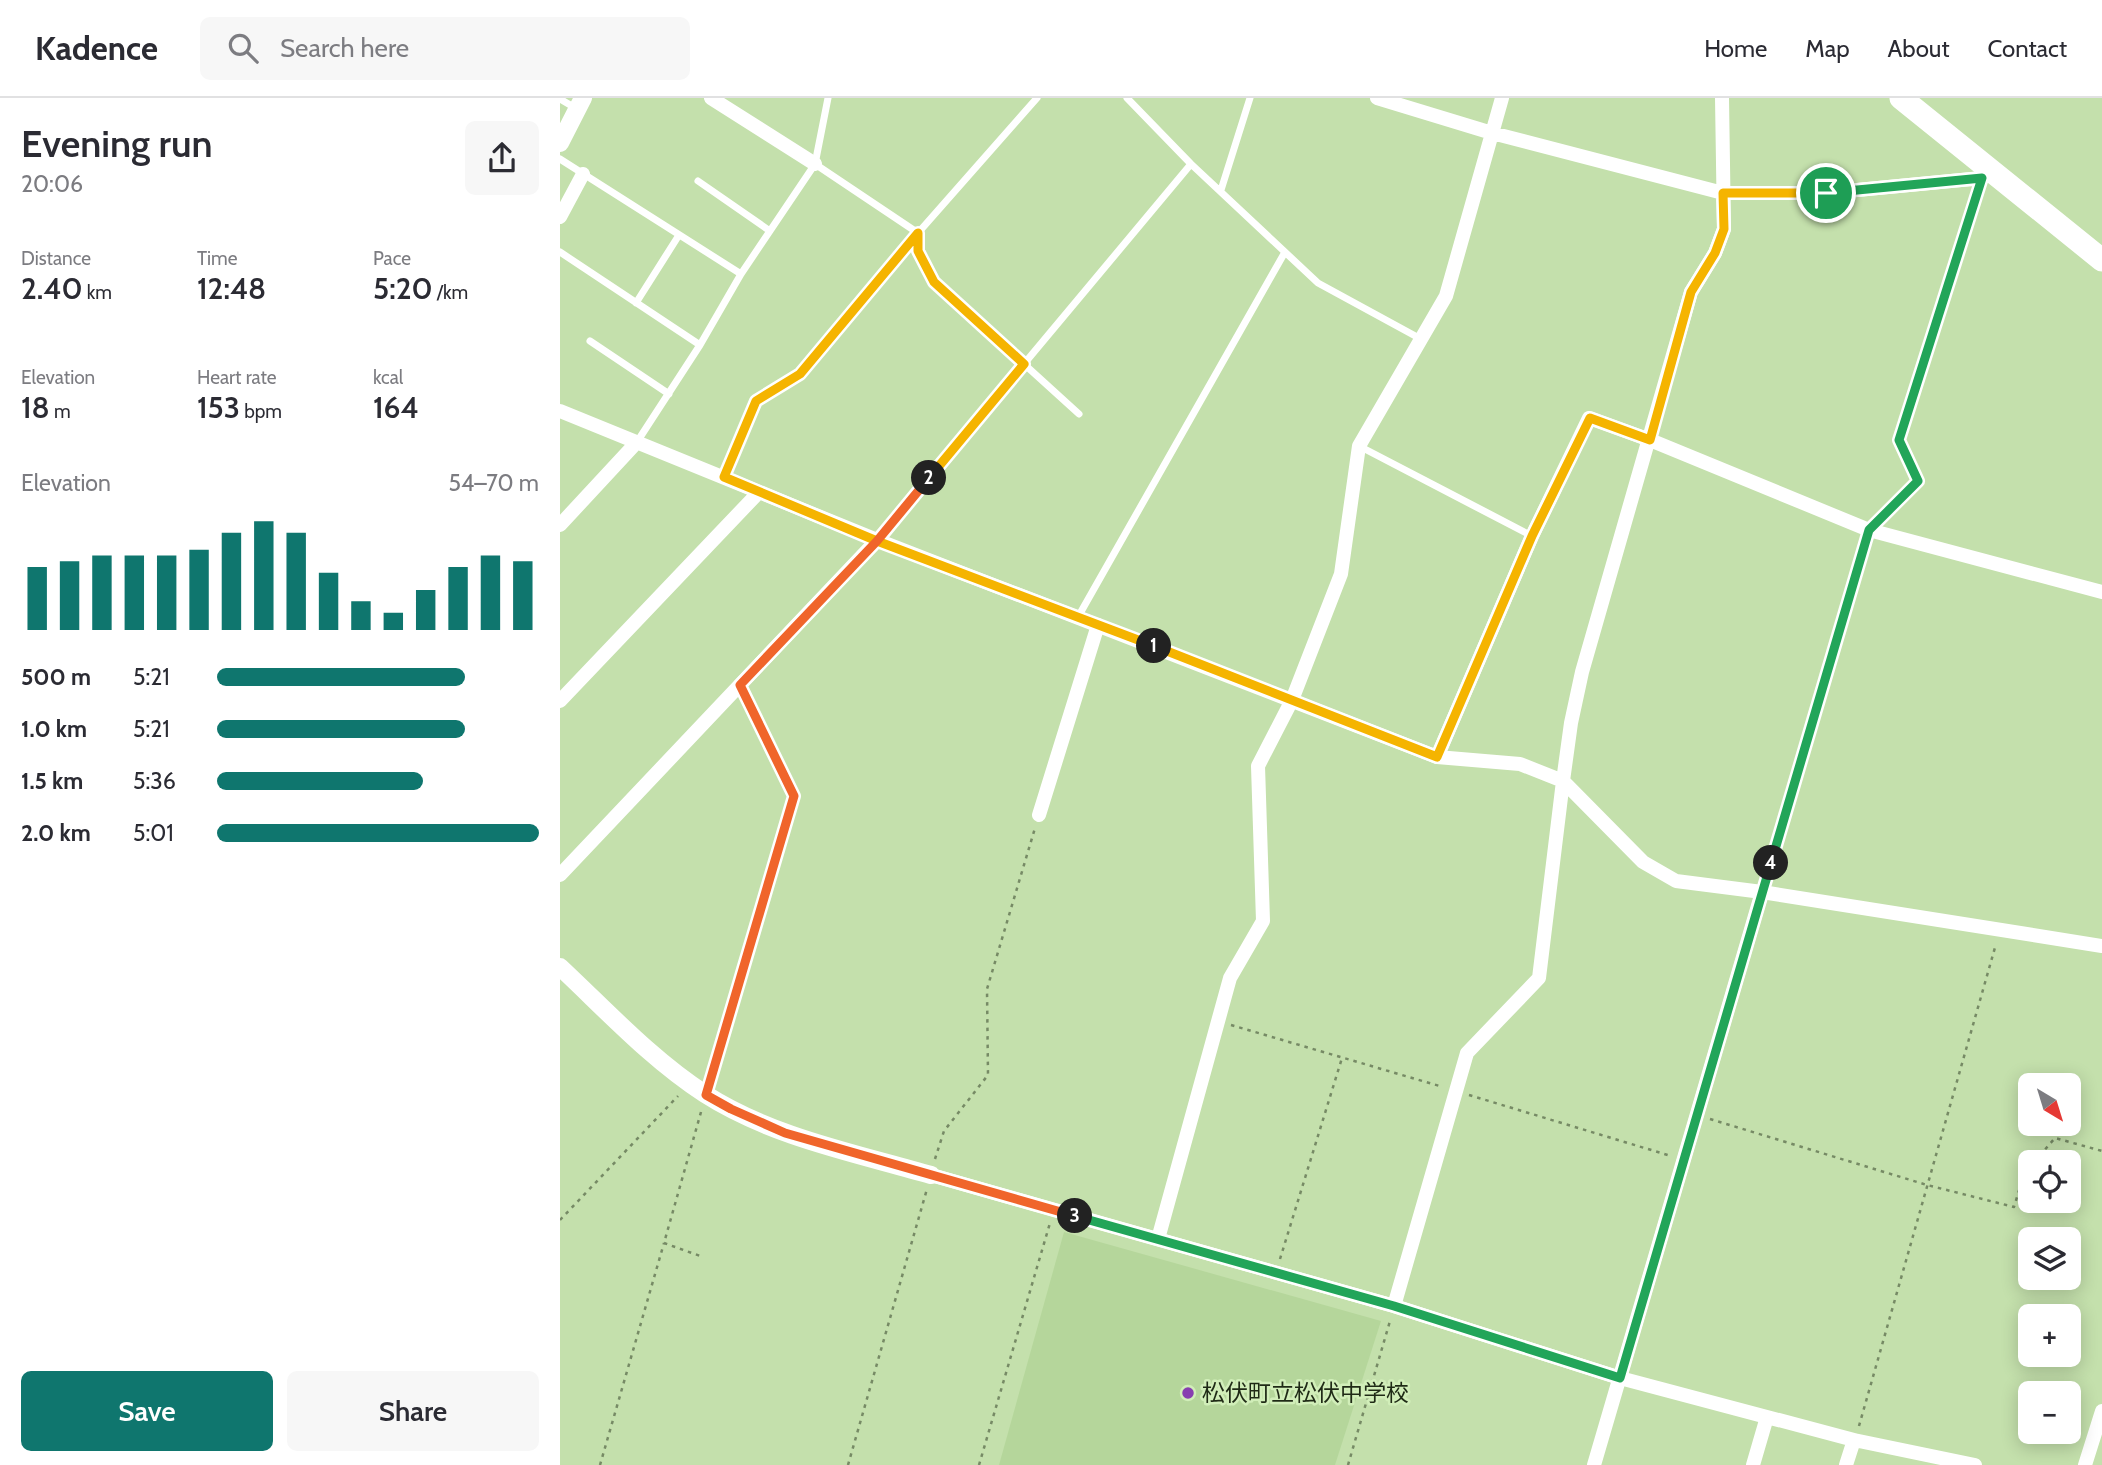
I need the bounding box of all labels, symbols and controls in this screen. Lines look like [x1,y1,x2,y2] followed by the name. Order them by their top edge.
[200,17,690,80] search box
[35,28,158,68] text: Kadence
[224,29,262,67] icon: search
[280,32,409,64] text: Search here
[1704,34,1767,63] text: Home
[1805,34,1850,63] text: Map
[1888,34,1950,63] text: About
[1988,34,2067,63] text: Contact
[21,120,213,167] text: Evening run
[465,121,539,195] button: share
[1796,163,1856,223] pin
[21,170,83,198] text: 20:06
[1807,174,1845,212] icon: arrive
[21,247,91,270] text: Distance
[197,247,237,270] text: Time
[373,247,411,270] text: Pace
[21,270,83,307] text: 2.40
[197,270,266,307] text: 12:48
[373,270,433,307] text: 5:20
[83,281,112,304] text: km
[433,281,468,304] text: /km
[21,366,95,389] text: Elevation
[197,366,277,389] text: Heart rate
[373,366,403,389] text: kcal
[21,389,50,426] text: 18
[197,389,240,426] text: 153
[373,389,419,426] text: 164
[50,400,71,423] text: m
[240,400,282,423] text: bpm
[912,460,946,496] pin: 2
[923,466,934,489] text: 2
[21,469,111,497] text: Elevation
[448,469,539,497] text: 54–70 m
[1136,628,1172,664] pin: 1
[1150,634,1157,657] text: 1
[21,663,91,691] text: 500 m
[133,663,170,691] text: 5:21
[21,715,87,743] text: 1.0 km
[133,715,170,743] text: 5:21
[21,767,83,795] text: 1.5 km
[133,767,176,795] text: 5:36
[21,819,91,847] text: 2.0 km
[133,819,174,847] text: 5:01
[1754,846,1788,880] pin: 4
[1765,851,1776,874] text: 4
[2018,1073,2081,1136] north arrow
[2018,1073,2081,1444] map controls
[2018,1150,2081,1213] button: locate
[1058,1198,1092,1234] pin: 3
[1069,1204,1080,1227] text: 3
[2018,1227,2081,1290] button: layers
[2018,1304,2081,1367] button: +
[21,1371,273,1451] button: Save
[287,1371,539,1451] button: Share
[1202,1379,1409,1407] place label: 松伏町立松伏中学校
[2018,1381,2081,1444] button: −
[1180,1385,1196,1401] marker: 松伏町立松伏中学校

